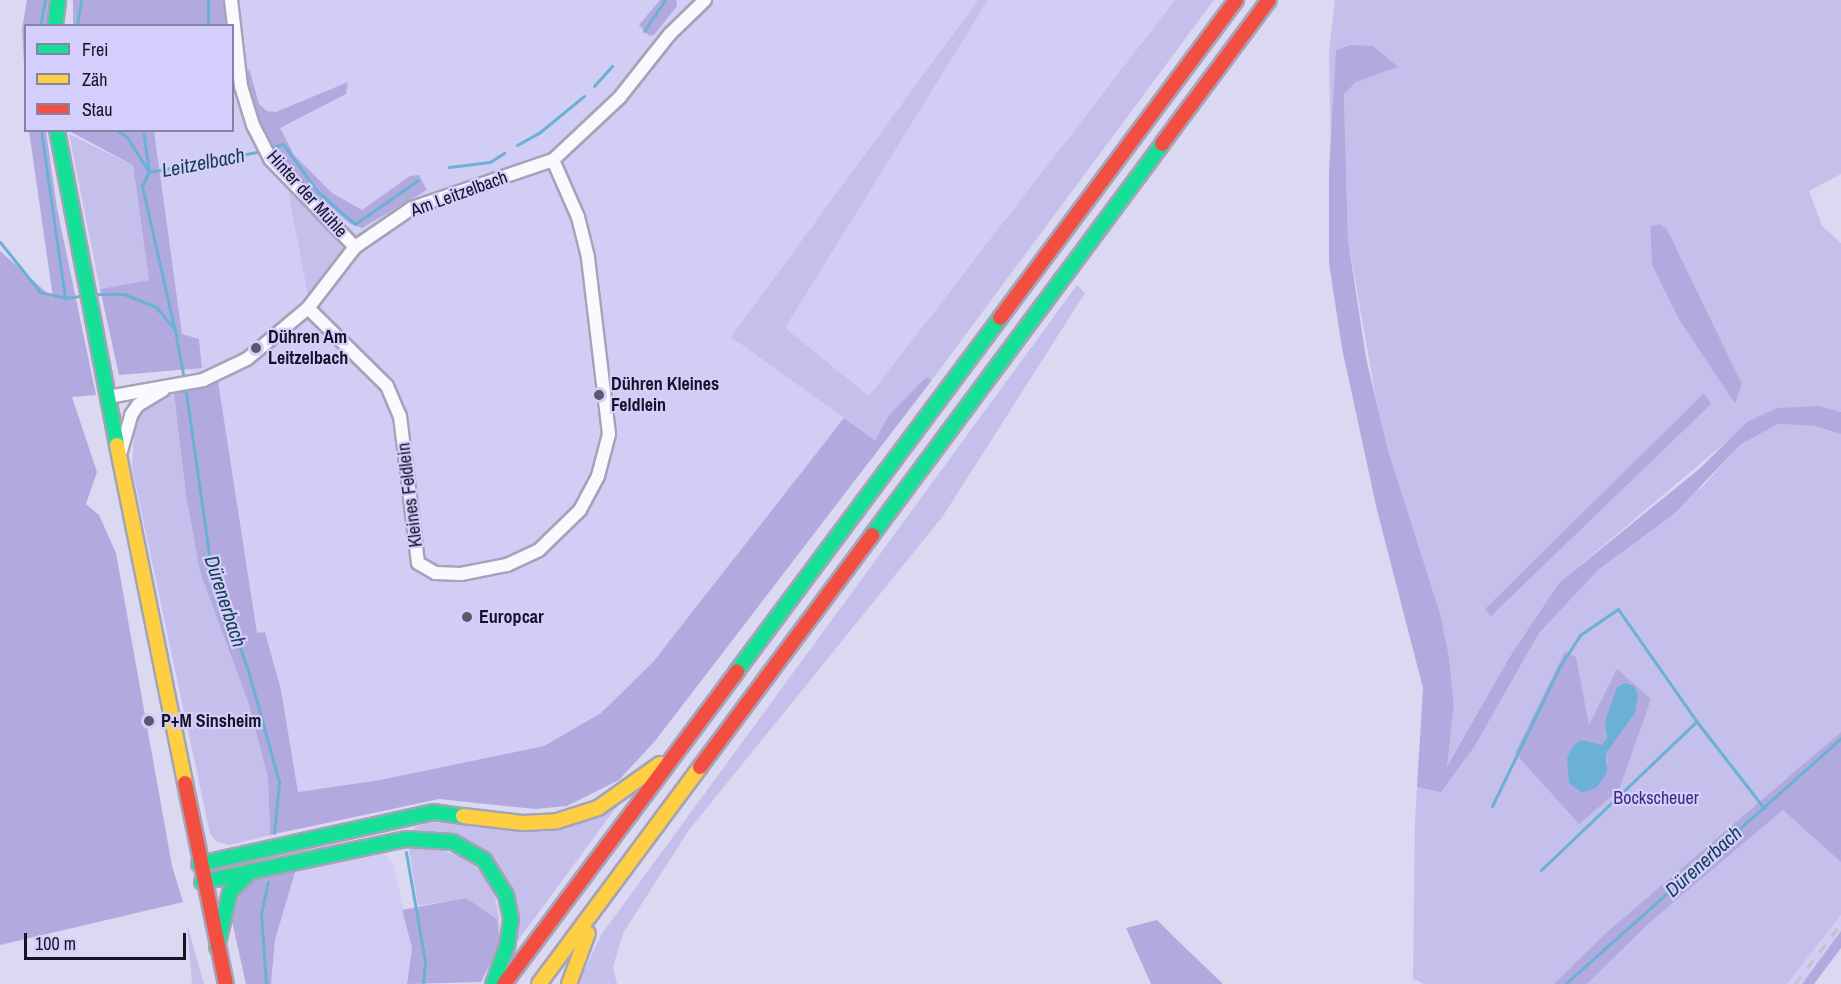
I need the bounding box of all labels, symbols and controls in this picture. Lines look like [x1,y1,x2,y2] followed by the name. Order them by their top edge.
[24,24,234,132] legend
[82,37,108,62] text: Frei
[82,67,107,92] text: Zäh
[82,97,112,122] text: Stau
[160,142,246,182] water label: Leitzelbach
[262,146,352,242] street label: Hinter der Mühle
[408,166,510,222] street label: Am Leitzelbach
[268,327,348,370] place label: Dühren Am Leitzelbach
[249,341,263,355] marker: Dühren Am Leitzelbach
[611,374,719,416] place label: Dühren Kleines Feldlein
[592,388,606,402] marker: Dühren Kleines Feldlein
[393,442,427,548] street label: Kleines Feldlein
[200,552,252,650] water label: Dürenerbach
[479,606,544,628] place label: Europcar
[460,610,474,624] marker: Europcar
[161,710,261,732] place label: P+M Sinsheim
[142,714,156,728] marker: P+M Sinsheim
[1613,787,1699,809] park label: Bockscheuer
[1660,820,1746,902] water label: Dürenerbach
[27,921,189,959] scale bar
[35,931,76,956] text: 100 m

